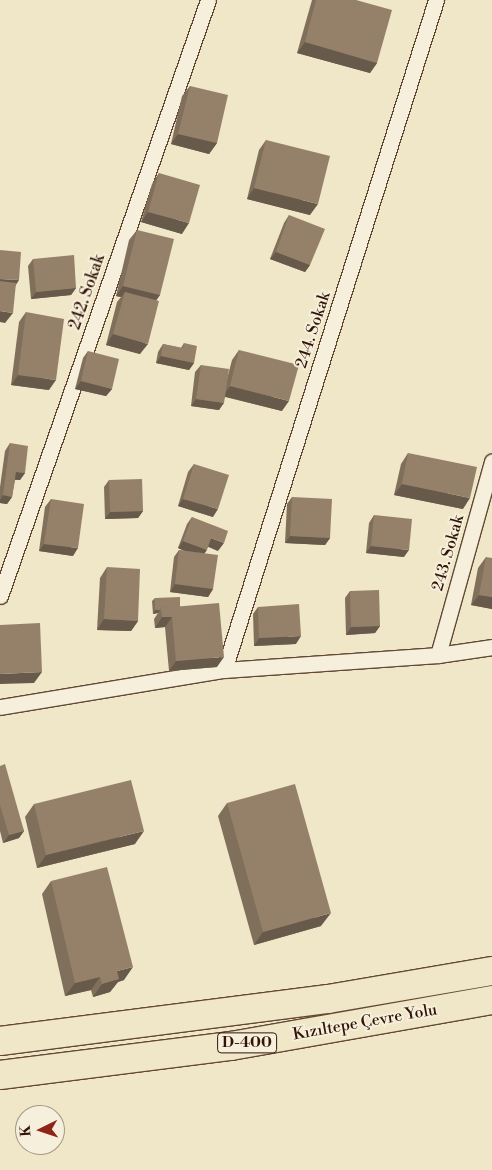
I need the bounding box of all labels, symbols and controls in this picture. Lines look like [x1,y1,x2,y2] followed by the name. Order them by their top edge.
[65,252,109,332] street label: 242. Sokak
[292,289,334,371] street label: 244. Sokak
[428,513,468,593] street label: 243. Sokak
[291,1000,439,1044] street label: Kızıltepe Çevre Yolu
[217,1030,277,1056] road number: D-400
[15,1105,65,1155] north arrow
[17,1125,35,1137] text: K

